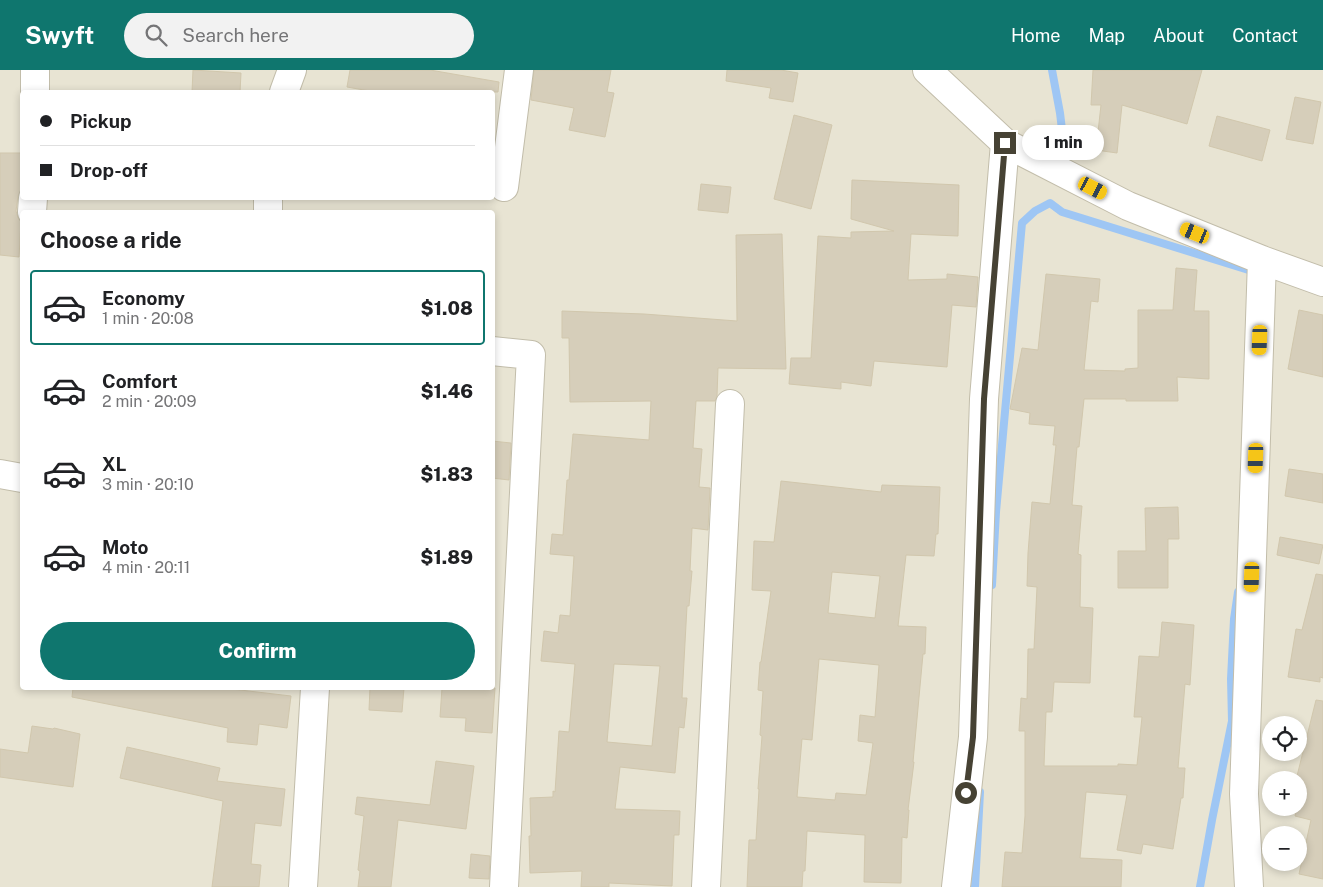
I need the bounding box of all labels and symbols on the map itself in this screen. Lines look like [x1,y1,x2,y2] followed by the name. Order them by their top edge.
[1022,126,1105,160] callout: 1 min
[994,132,1016,154] route end
[1076,175,1109,201] car
[1178,220,1211,246] car
[1251,325,1268,355] car
[1247,443,1264,473] car
[1243,562,1260,592] car
[955,782,977,804] route start

